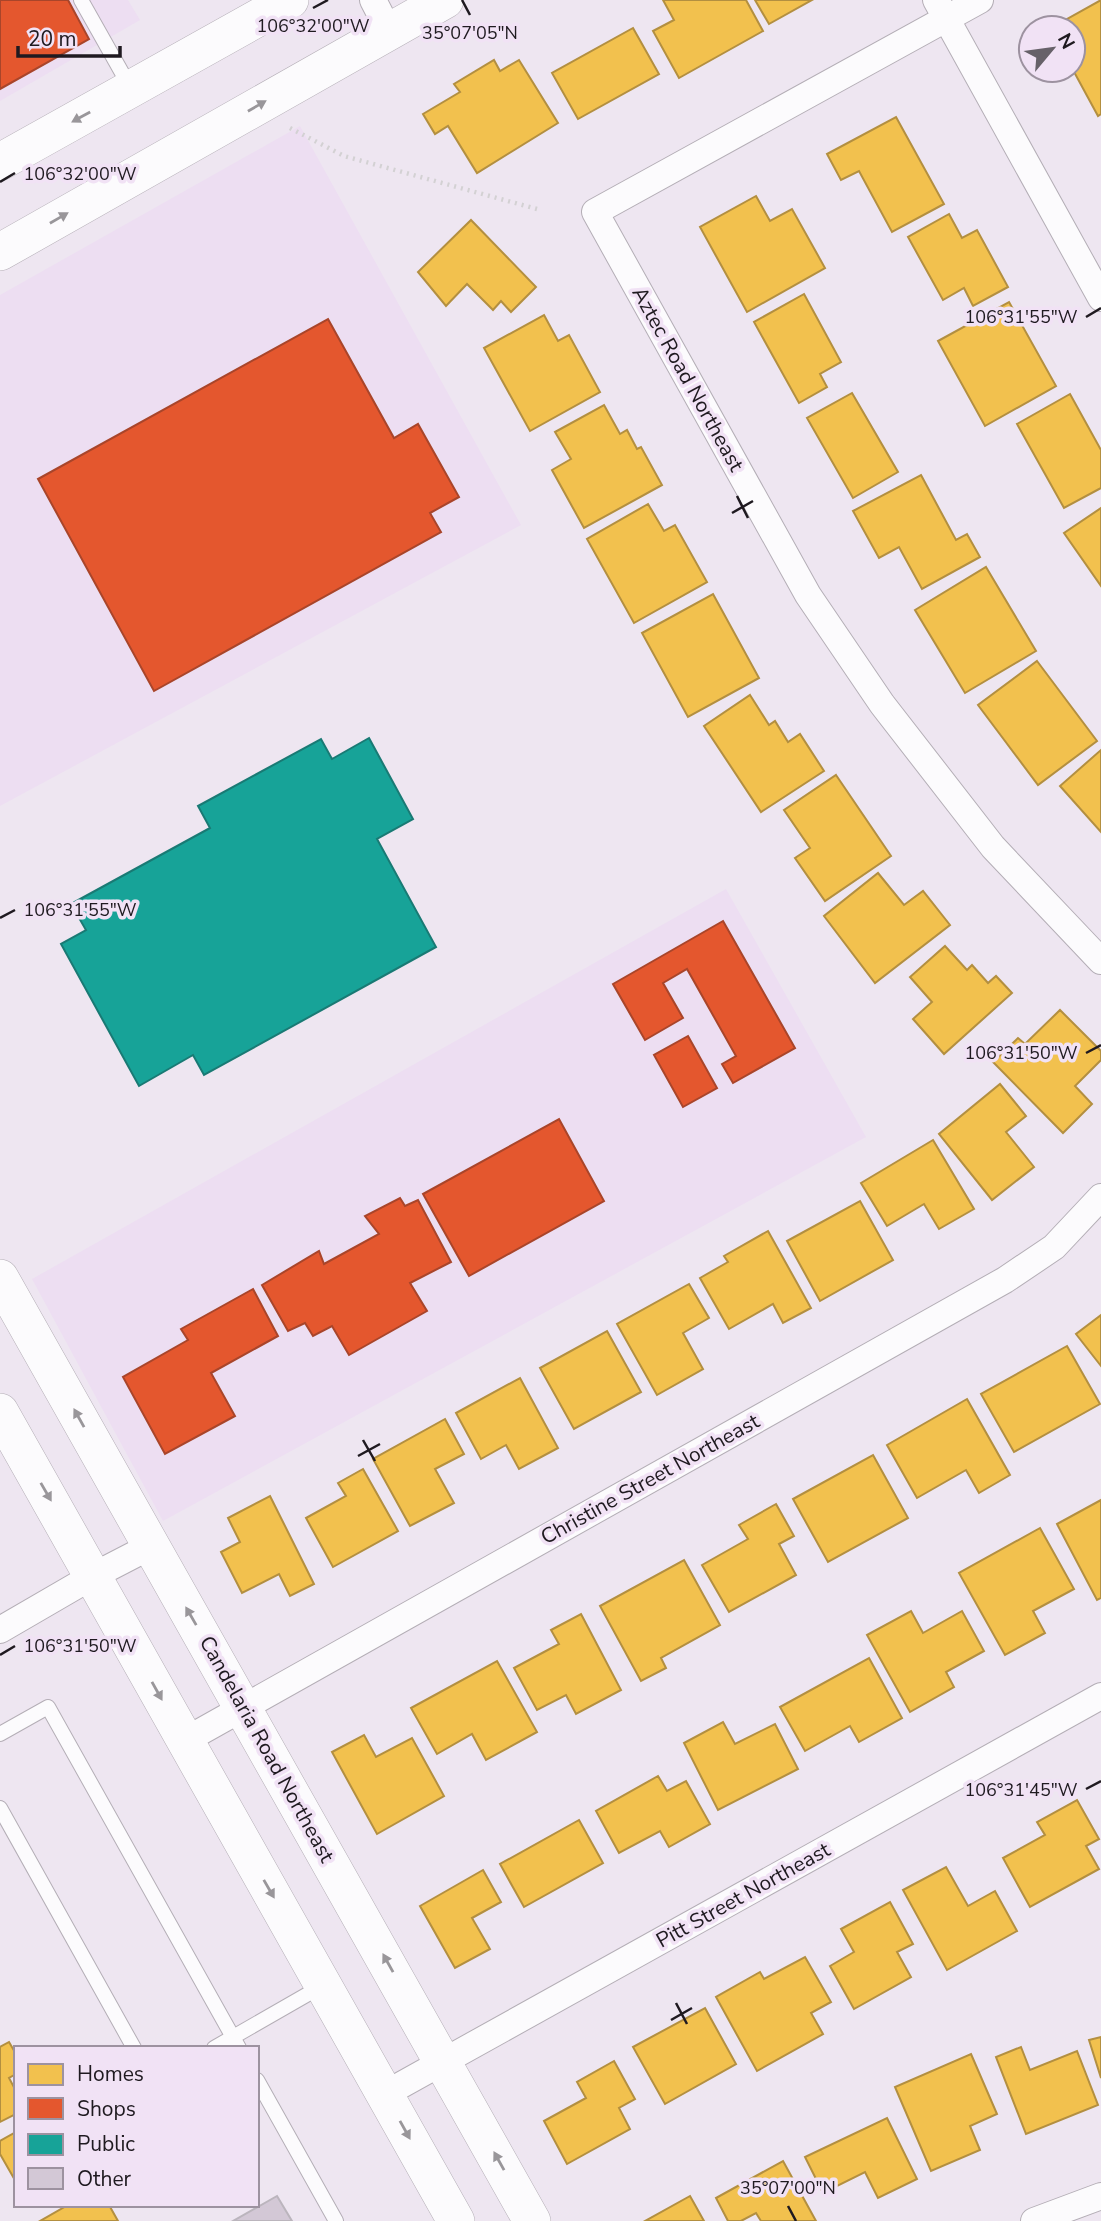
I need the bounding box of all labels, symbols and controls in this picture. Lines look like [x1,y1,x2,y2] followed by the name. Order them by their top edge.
[18,14,119,58] scale bar
[256,14,370,38] text: 106°32'00"W
[1017,14,1087,84] north arrow
[422,21,518,45] text: 35°07'05"N
[28,25,77,53] text: 20 m
[1051,29,1081,54] text: N
[247,100,267,112] one-way arrow
[71,111,90,123] one-way arrow
[23,162,137,186] text: 106°32'00"W
[50,212,69,224] one-way arrow
[626,282,751,477] street label: Aztec Road Northeast
[964,305,1078,329] text: 106°31'55"W
[23,898,137,922] text: 106°31'55"W
[964,1041,1078,1065] text: 106°31'50"W
[536,1407,765,1551] street label: Christine Street Northeast
[73,1408,85,1427] one-way arrow
[40,1483,52,1502] one-way arrow
[185,1606,197,1625] one-way arrow
[193,1631,341,1868] street label: Candelaria Road Northeast
[23,1634,137,1658] text: 106°31'50"W
[151,1681,162,1701] one-way arrow
[964,1778,1078,1802] text: 106°31'45"W
[651,1835,836,1954] street label: Pitt Street Northeast
[262,1880,275,1899] one-way arrow
[382,1953,394,1973] one-way arrow
[14,2046,259,2207] legend
[77,2060,144,2088] text: Homes
[77,2095,136,2123] text: Shops
[399,2120,411,2139] one-way arrow
[77,2130,135,2158] text: Public
[493,2152,505,2171] one-way arrow
[77,2165,132,2193] text: Other
[740,2176,836,2200] text: 35°07'00"N

